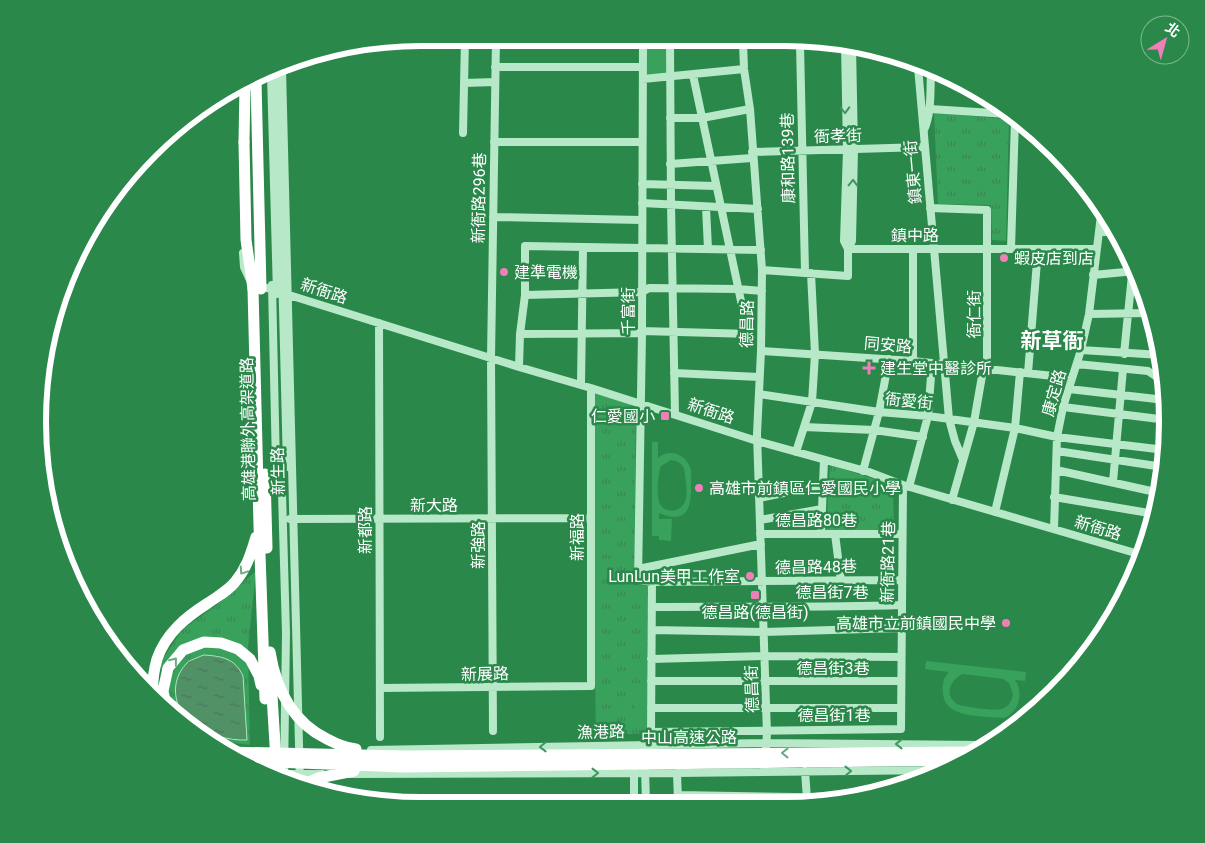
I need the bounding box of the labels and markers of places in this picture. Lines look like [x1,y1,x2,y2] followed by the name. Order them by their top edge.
[1014,249,1094,268] place label: 蝦皮店到店
[998,252,1010,264] marker: 蝦皮店到店
[514,263,578,282] place label: 建準電機
[498,266,510,278] marker: 建準電機
[880,359,992,378] place label: 建生堂中醫診所
[862,361,876,375] marker: 建生堂中醫診所
[591,407,655,426] place label: 仁愛國小
[659,410,671,422] marker: 仁愛國小
[709,479,901,498] place label: 高雄市前鎮區仁愛國民小學
[693,482,705,494] marker: 高雄市前鎮區仁愛國民小學
[608,567,740,586] place label: LunLun美甲工作室
[744,570,756,582] marker: LunLun美甲工作室
[749,589,761,601] marker: 德昌路(德昌街)
[701,603,809,622] place label: 德昌路(德昌街)
[836,614,996,633] place label: 高雄市立前鎮國民中學
[1000,617,1012,629] marker: 高雄市立前鎮國民中學

